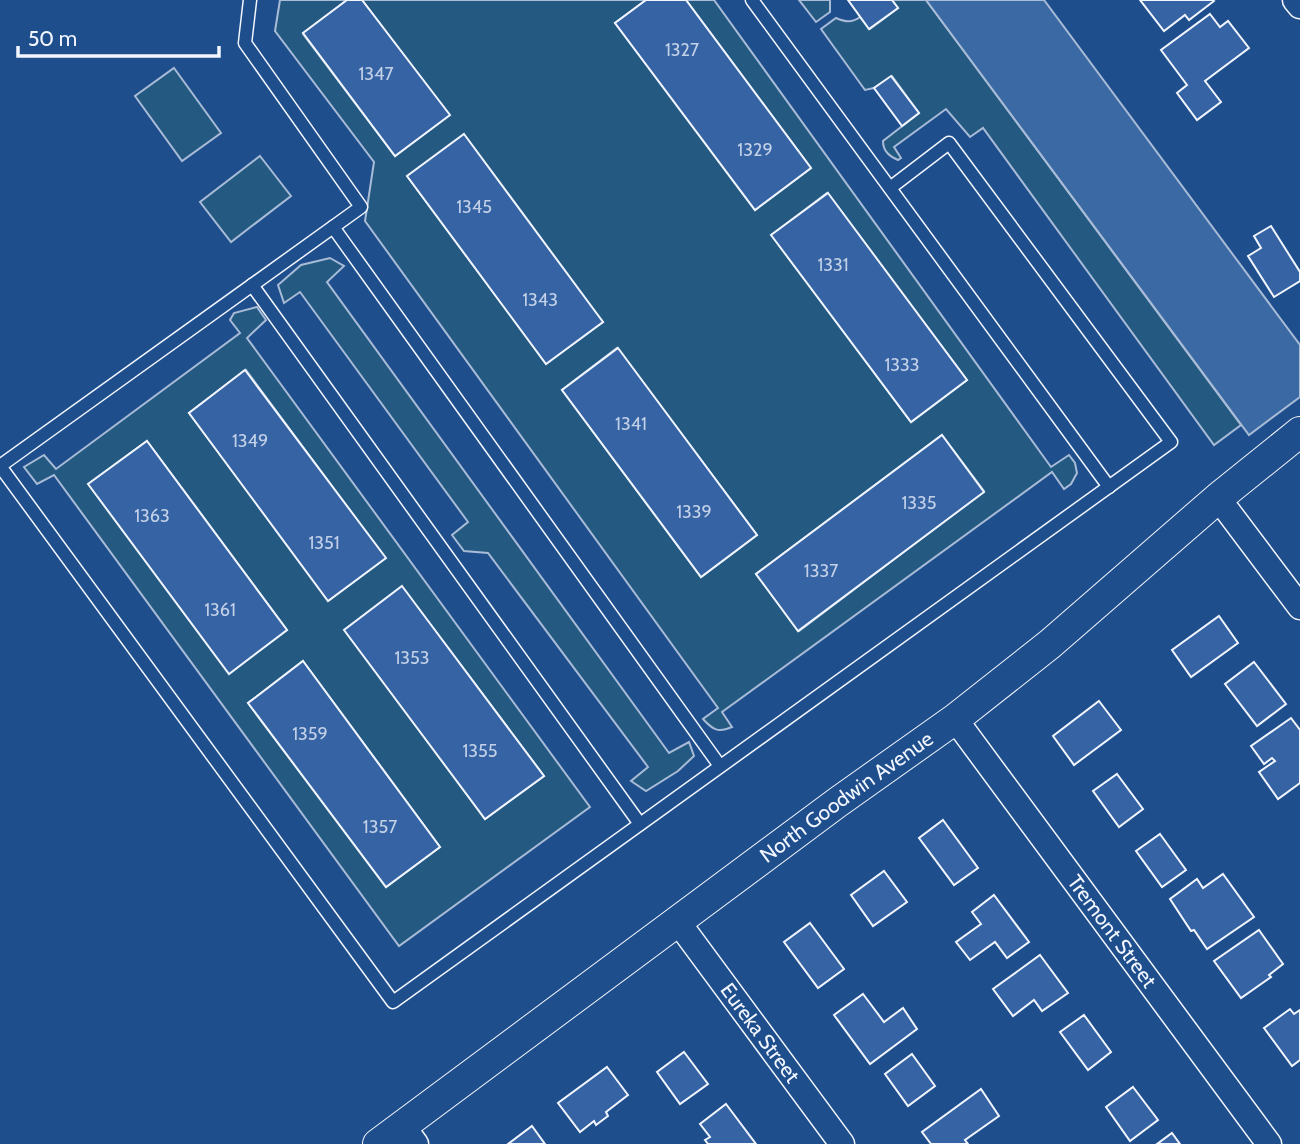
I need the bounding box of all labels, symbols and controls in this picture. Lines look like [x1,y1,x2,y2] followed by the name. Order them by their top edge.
[18,14,219,58] scale bar
[28,26,77,51] text: 50 m
[665,39,699,61] house number: 1327
[358,63,394,85] house number: 1347
[737,139,773,161] house number: 1329
[456,196,492,218] house number: 1345
[817,254,849,276] house number: 1331
[522,289,558,311] house number: 1343
[884,354,920,376] house number: 1333
[615,413,647,435] house number: 1341
[232,430,268,452] house number: 1349
[901,492,937,514] house number: 1335
[676,501,712,523] house number: 1339
[134,505,170,527] house number: 1363
[308,532,340,554] house number: 1351
[804,560,838,582] house number: 1337
[204,599,236,621] house number: 1361
[394,647,430,669] house number: 1353
[292,723,328,745] house number: 1359
[755,726,938,868] street label: North Goodwin Avenue
[462,740,498,762] house number: 1355
[363,816,397,838] house number: 1357
[1062,870,1162,992] street label: Tremont Street
[715,978,805,1087] street label: Eureka Street

